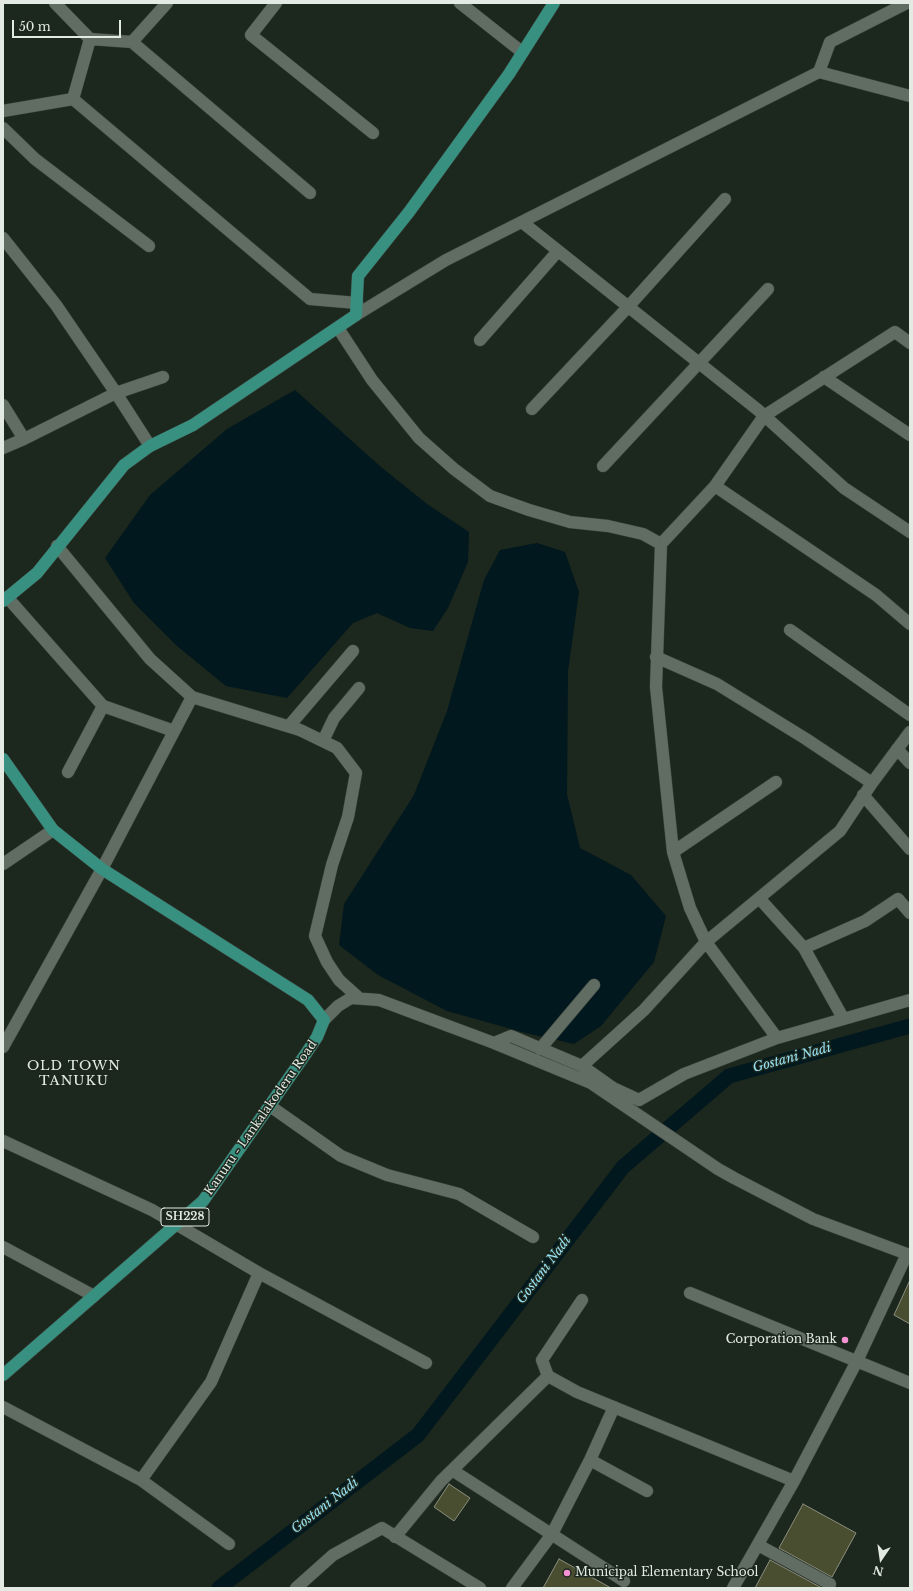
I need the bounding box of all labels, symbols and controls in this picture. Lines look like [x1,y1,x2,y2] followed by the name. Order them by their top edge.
[14,12,123,38] scale bar
[19,19,51,34] text: 50 m
[202,1038,320,1198] street label: Kanuru - Lankalakoderu Road
[751,1040,833,1076] water label: Gostani Nadi
[27,1058,121,1089] district label: OLD TOWN TANUKU
[161,1208,209,1226] road number: SH228
[513,1233,575,1307] water label: Gostani Nadi
[726,1333,837,1347] place label: Corporation Bank
[840,1335,850,1345] marker: Corporation Bank
[288,1475,362,1537] water label: Gostani Nadi
[861,1539,901,1579] north arrow
[872,1563,885,1579] text: N
[575,1566,758,1580] place label: Municipal Elementary School
[562,1568,572,1578] marker: Municipal Elementary School

